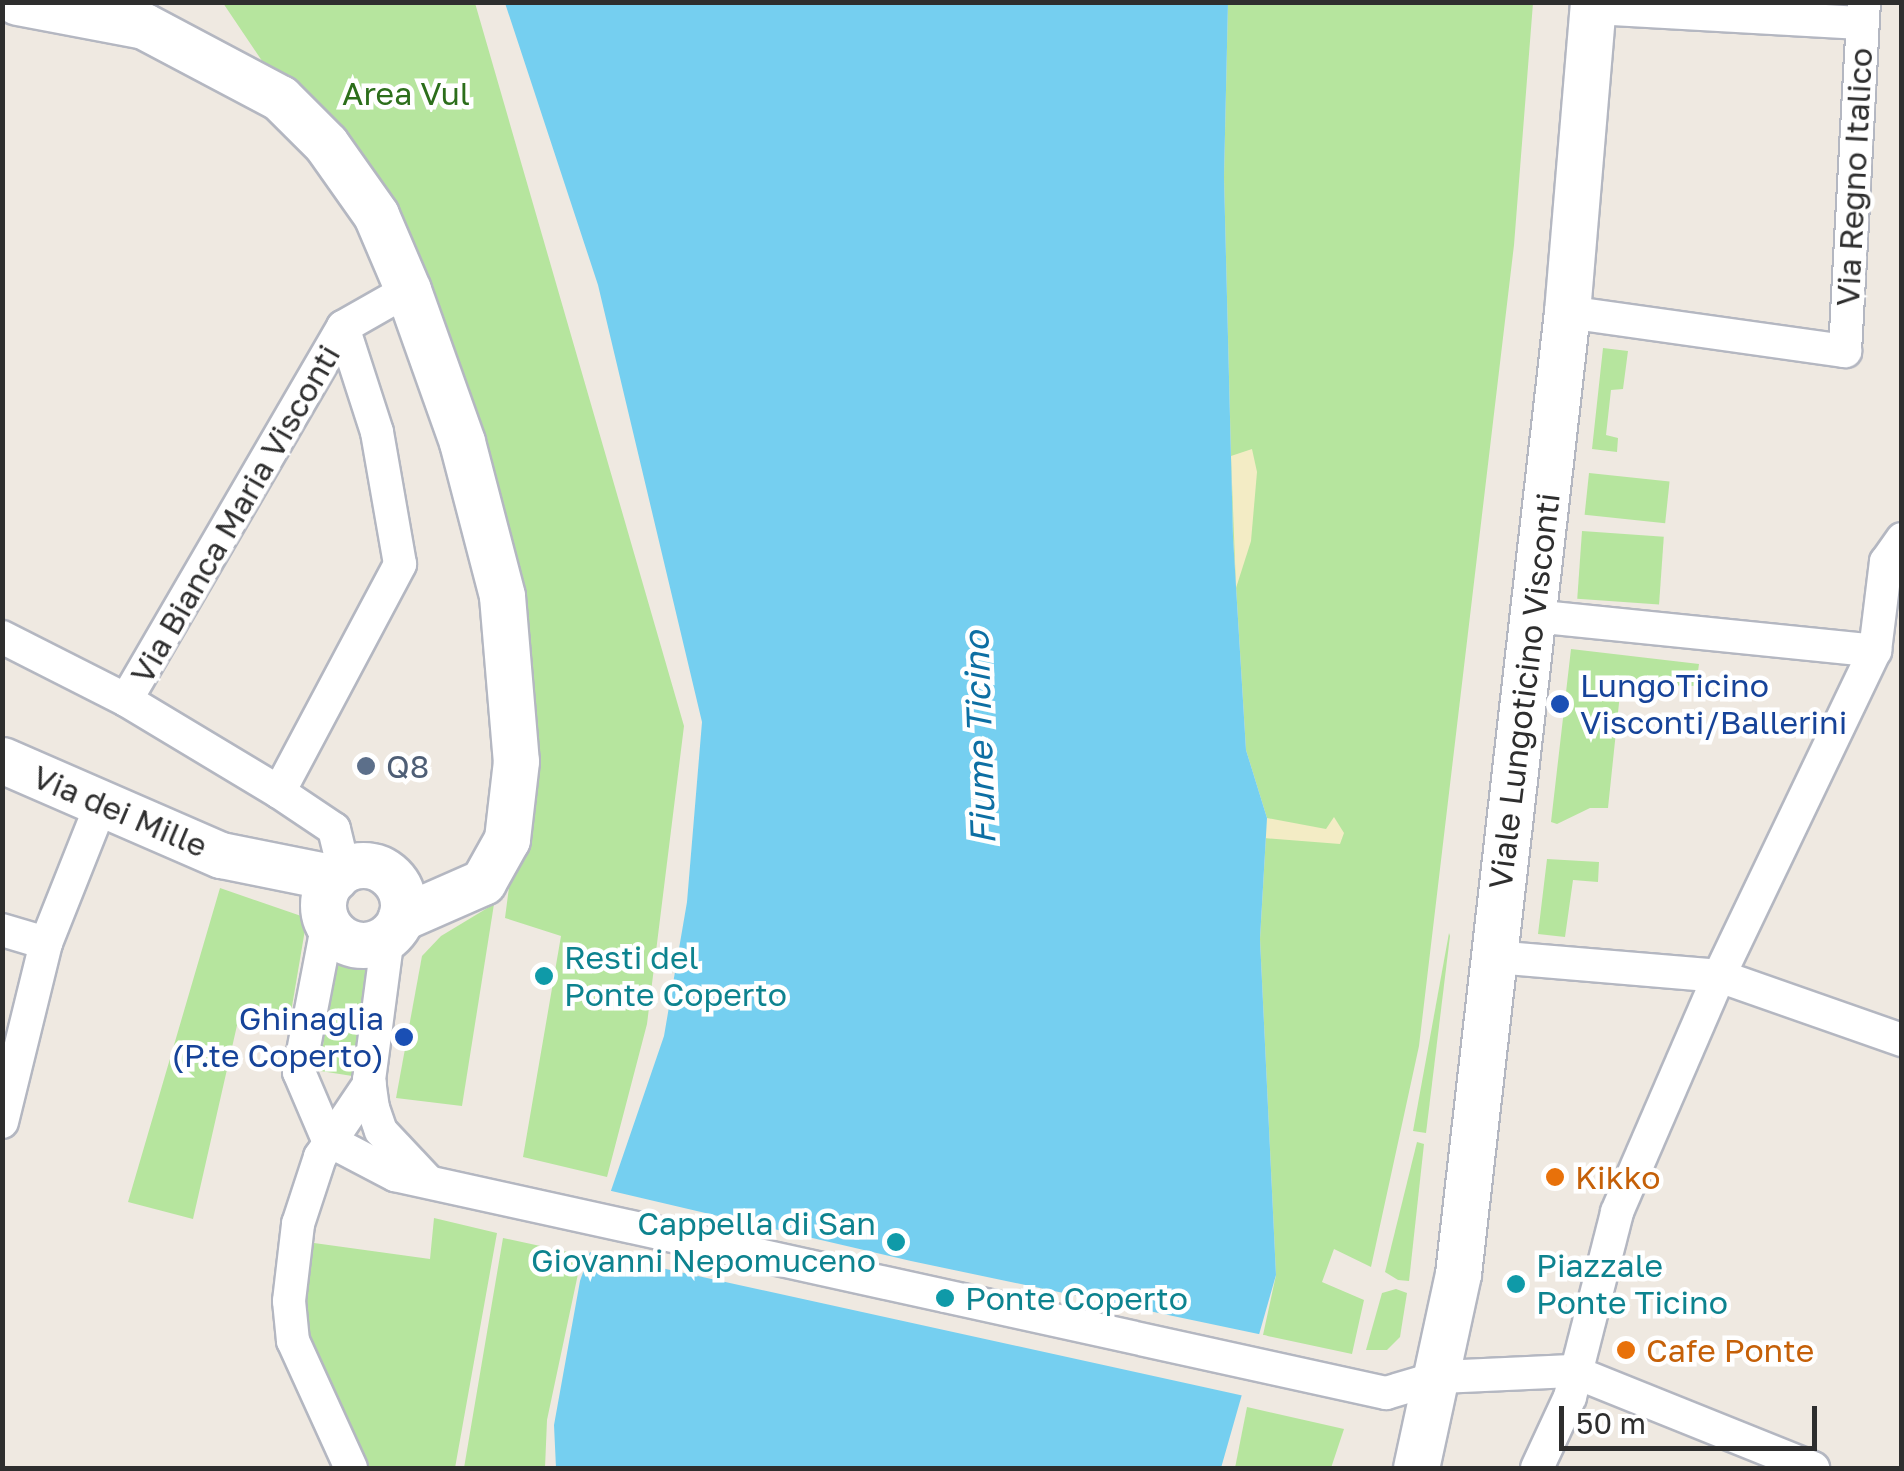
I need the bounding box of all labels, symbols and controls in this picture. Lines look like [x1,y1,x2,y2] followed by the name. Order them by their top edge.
[1828,47,1880,307] street label: Via Regno Italico
[342,74,470,112] park label: Area Vul
[122,338,348,690] street label: Via Bianca Maria Visconti
[1481,491,1567,891] street label: Viale Lungoticino Visconti
[954,631,1004,845] water label: Fiume Ticino
[1580,667,1847,742] place label: LungoTicino Visconti/Ballerini
[1549,693,1571,715] marker: LungoTicino Visconti/Ballerini
[386,747,429,785] place label: Q8
[355,755,377,777] marker: Q8
[27,757,213,865] street label: Via dei Mille
[564,939,787,1014] place label: Resti del Ponte Coperto
[533,965,555,987] marker: Resti del Ponte Coperto
[172,1000,384,1075] place label: Ghinaglia (P.te Coperto)
[393,1026,415,1048] marker: Ghinaglia (P.te Coperto)
[1575,1158,1660,1196] place label: Kikko
[1544,1166,1566,1188] marker: Kikko
[531,1205,876,1280] place label: Cappella di San Giovanni Nepomuceno
[885,1231,907,1253] marker: Cappella di San Giovanni Nepomuceno
[1536,1247,1728,1322] place label: Piazzale Ponte Ticino
[1505,1273,1527,1295] marker: Piazzale Ponte Ticino
[965,1279,1188,1317] place label: Ponte Coperto
[934,1287,956,1309] marker: Ponte Coperto
[1646,1331,1814,1369] place label: Cafe Ponte
[1615,1339,1637,1361] marker: Cafe Ponte
[1564,1386,1822,1448] scale bar
[1576,1405,1646,1441] text: 50 m

